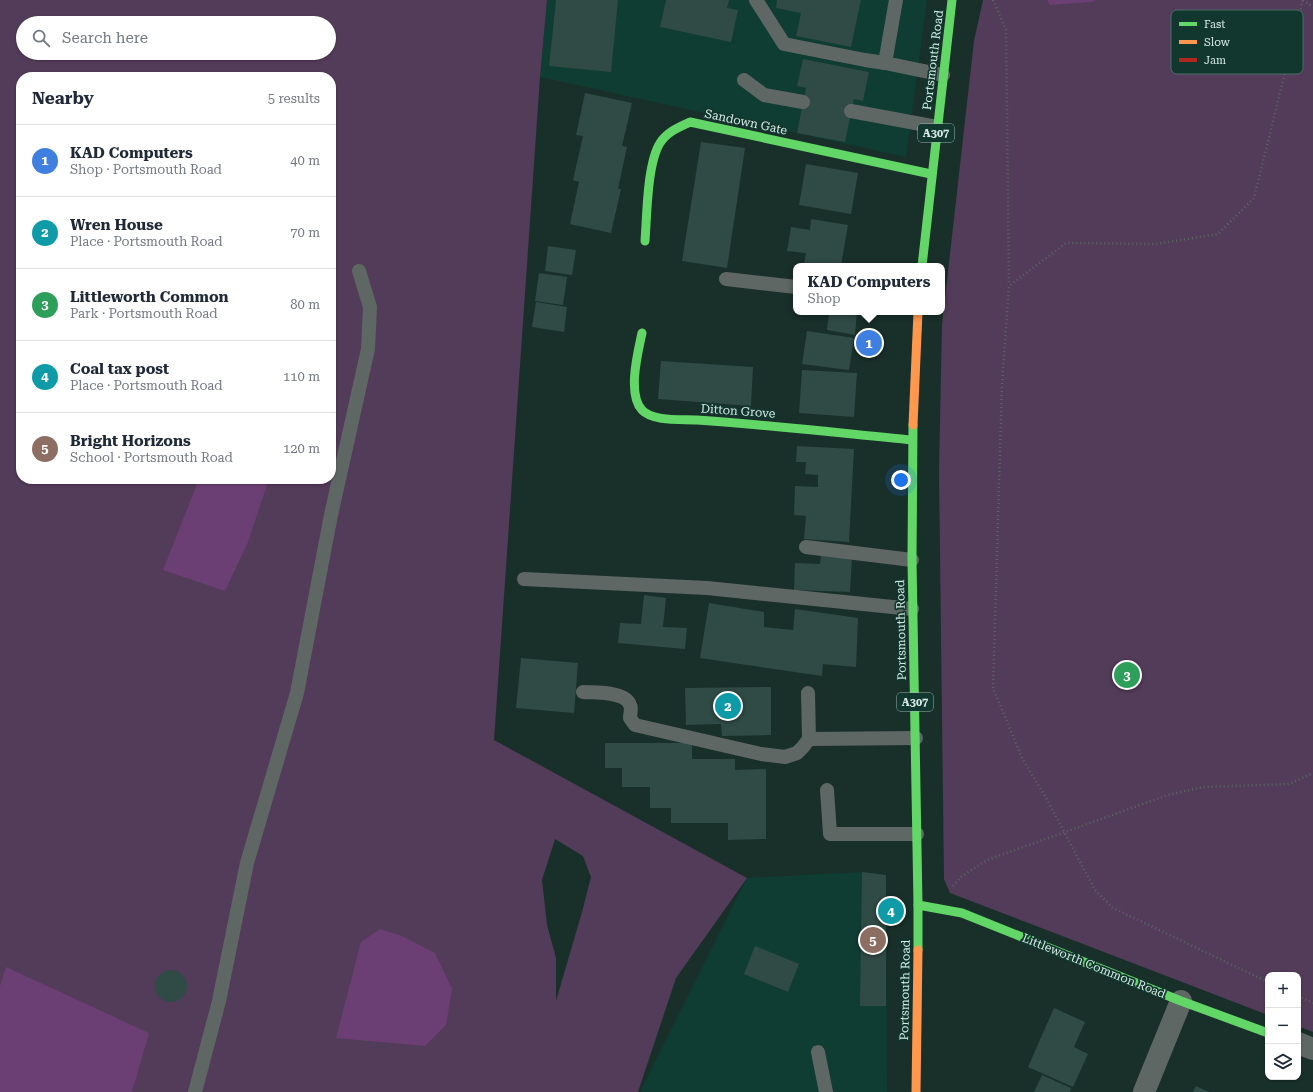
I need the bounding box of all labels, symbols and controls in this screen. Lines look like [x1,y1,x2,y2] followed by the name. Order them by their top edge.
[920,9,946,111] street label: Portsmouth Road
[1171,10,1303,74] legend
[16,16,336,60] search box
[1204,18,1225,31] text: Fast
[30,27,52,49] icon: search
[62,29,148,47] text: Search here
[1204,36,1231,49] text: Slow
[1204,54,1226,67] text: Jam
[32,88,94,108] text: Nearby
[268,91,320,106] text: 5 results
[703,106,789,138] street label: Sandown Gate
[918,124,954,142] road number: A307
[70,144,193,162] text: KAD Computers
[41,153,49,168] text: 1
[290,153,320,168] text: 40 m
[70,162,222,177] text: Shop · Portsmouth Road
[70,216,163,234] text: Wren House
[41,225,49,240] text: 2
[290,225,320,240] text: 70 m
[70,234,223,249] text: Place · Portsmouth Road
[793,263,945,315] popup
[808,273,930,291] text: KAD Computers
[70,288,229,306] text: Littleworth Common
[808,291,841,306] text: Shop
[41,297,49,312] text: 3
[290,297,320,312] text: 80 m
[70,306,218,321] text: Park · Portsmouth Road
[856,328,882,358] pin: 1
[70,360,169,378] text: Coal tax post
[41,369,49,384] text: 4
[283,369,320,384] text: 110 m
[70,378,223,393] text: Place · Portsmouth Road
[700,401,776,421] street label: Ditton Grove
[70,432,191,450] text: Bright Horizons
[41,441,49,456] text: 5
[283,441,320,456] text: 120 m
[70,450,233,465] text: School · Portsmouth Road
[891,470,911,490] your location
[893,579,909,680] street label: Portsmouth Road
[1114,660,1140,690] pin: 3
[715,691,741,721] pin: 2
[897,693,933,711] road number: A307
[878,896,904,926] pin: 4
[860,925,886,955] pin: 5
[1020,931,1168,1001] street label: Littleworth Common Road
[897,939,913,1040] street label: Portsmouth Road
[1265,972,1301,1080] map controls
[1265,972,1301,1008] button: +
[1265,1008,1301,1044] button: −
[1265,1044,1301,1080] button: layers

